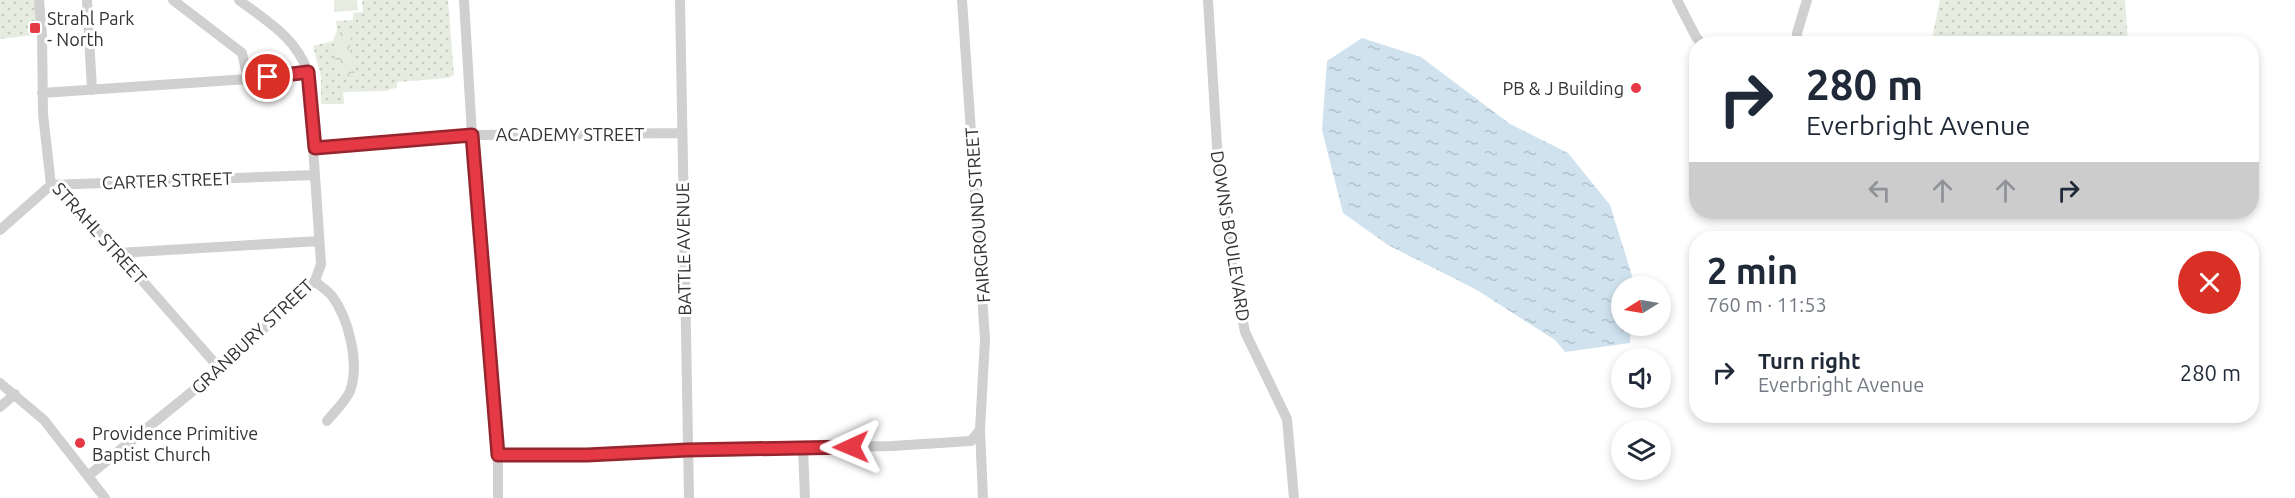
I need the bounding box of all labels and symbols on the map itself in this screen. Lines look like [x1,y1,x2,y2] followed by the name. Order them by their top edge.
[47,8,134,49] place label: Strahl Park - North
[28,21,42,35] marker: Strahl Park - North
[242,51,293,102] pin
[1502,78,1624,98] place label: PB & J Building
[1629,81,1643,95] marker: PB & J Building
[496,124,644,144] street label: ACADEMY STREET
[961,126,993,304] street label: FAIRGROUND STREET
[1208,149,1254,323] street label: DOWNS BOULEVARD
[101,168,233,192] street label: CARTER STREET
[49,178,151,288] street label: STRAHL STREET
[672,182,694,316] street label: BATTLE AVENUE
[187,275,317,397] street label: GRANBURY STREET
[1611,276,1671,336] north arrow
[819,415,883,479] position arrow
[92,423,258,464] place label: Providence Primitive Baptist Church
[73,436,87,450] marker: Providence Primitive Baptist Church

